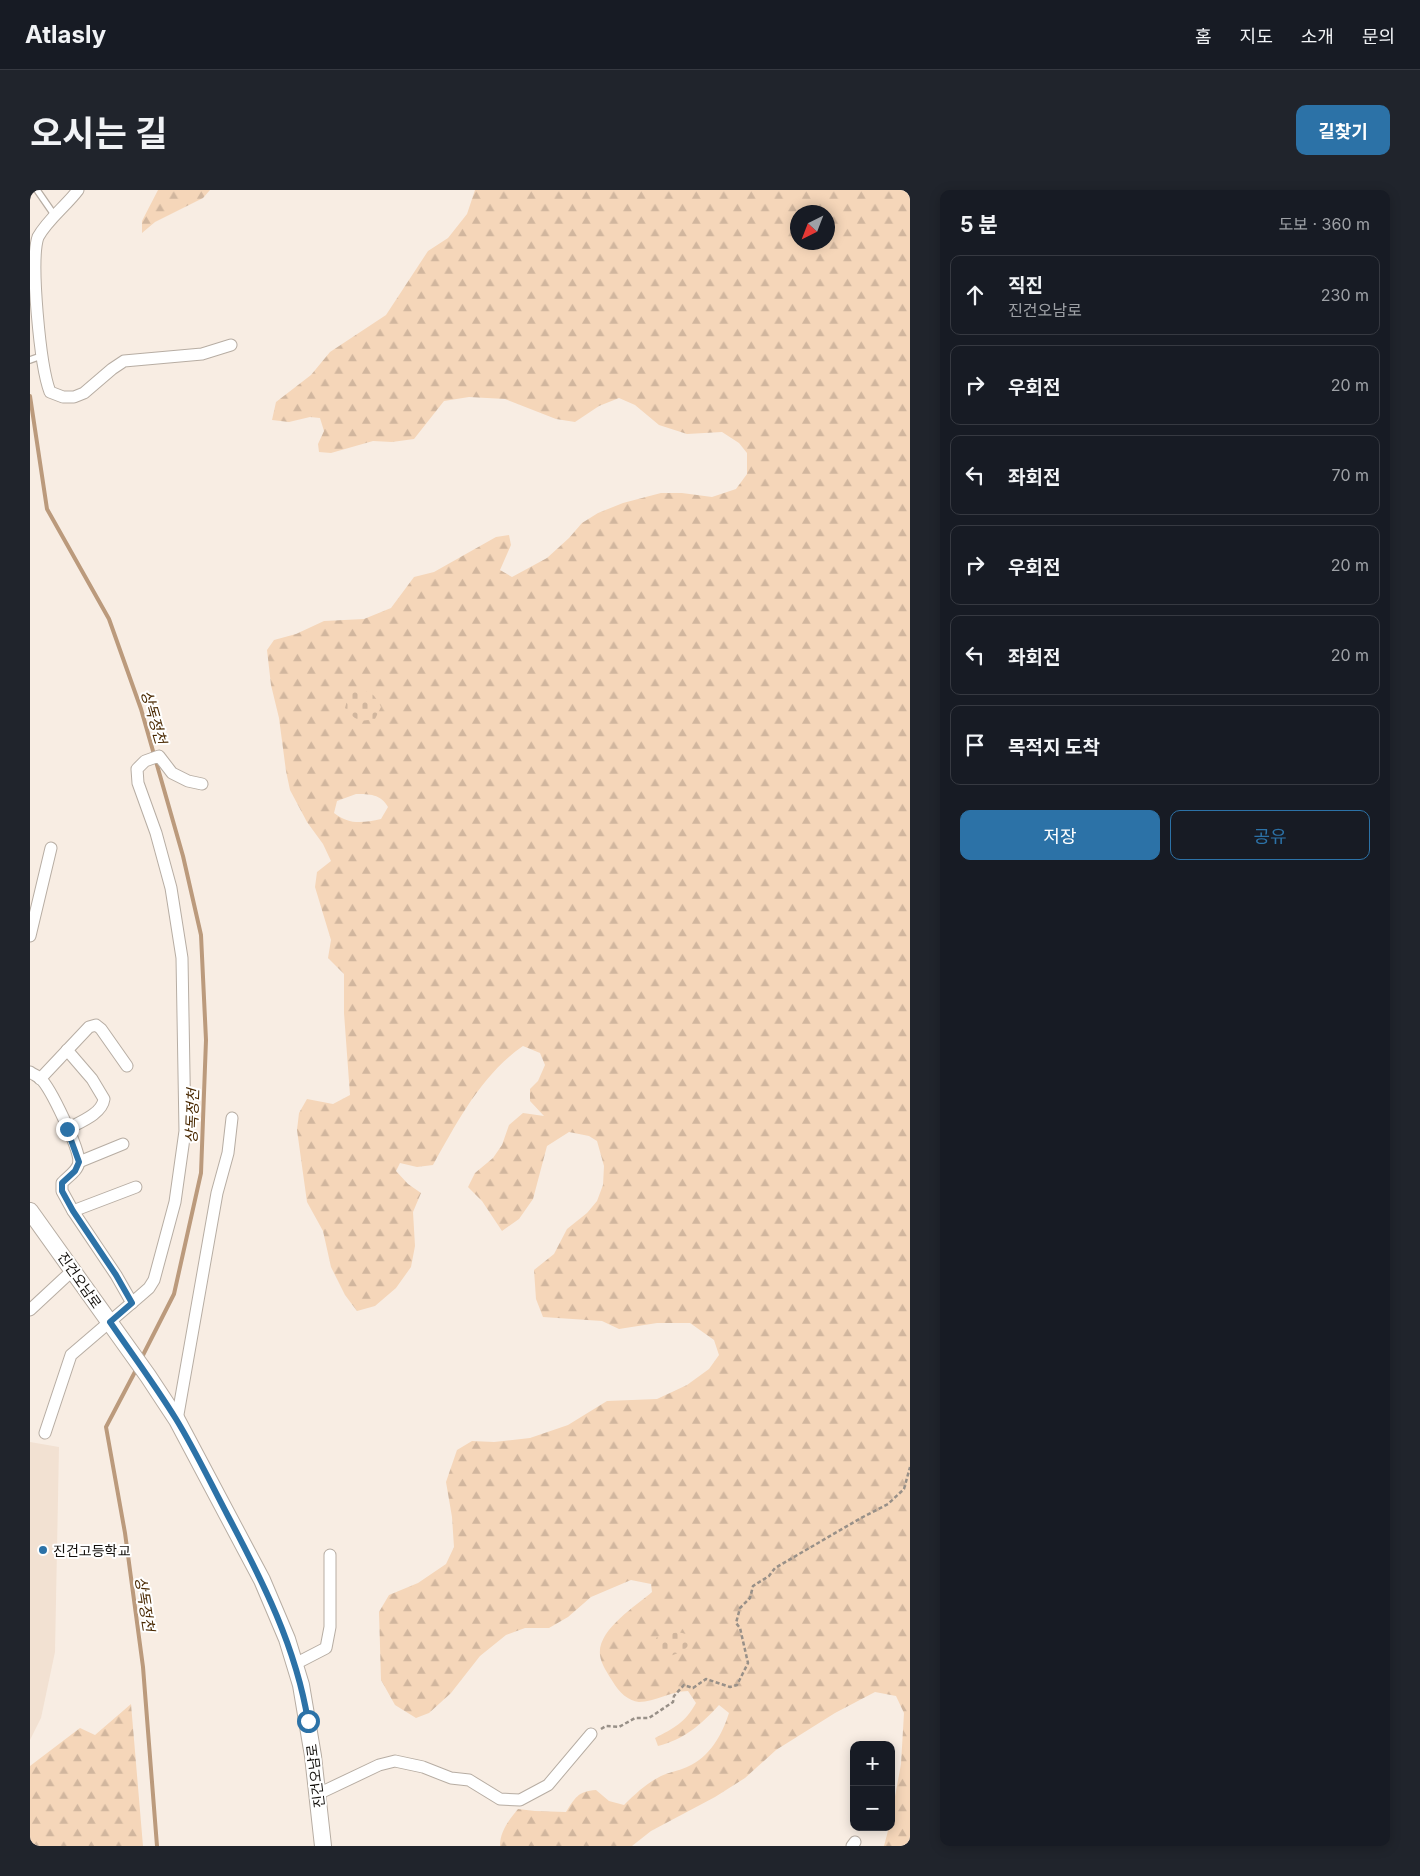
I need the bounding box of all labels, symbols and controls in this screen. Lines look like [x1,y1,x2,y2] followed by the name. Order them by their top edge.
[25,20,106,49] text: Atlasly
[1195,26,1212,47] text: 홈
[1240,26,1273,47] text: 지도
[1301,26,1334,47] text: 소개
[1362,26,1395,47] text: 문의
[1296,105,1390,155] button: 길찾기
[30,112,167,154] text: 오시는 길
[790,205,835,250] north arrow
[960,212,998,237] text: 5 분
[1279,214,1370,234] text: 도보 · 360 m
[1008,274,1043,297] text: 직진
[961,281,989,309] icon: ahead
[1321,285,1369,305] text: 230 m
[1008,300,1082,320] text: 진건오남로
[961,371,989,399] icon: right
[1331,375,1369,395] text: 20 m
[1008,376,1060,399] text: 우회전
[961,461,989,489] icon: left
[1332,465,1369,485] text: 70 m
[1008,466,1060,489] text: 좌회전
[961,551,989,579] icon: right
[1331,555,1369,575] text: 20 m
[1008,556,1060,579] text: 우회전
[961,641,989,669] icon: left
[1331,645,1369,665] text: 20 m
[1008,646,1060,669] text: 좌회전
[137,688,171,748] water label: 상독정천
[961,731,989,759] icon: arrive
[1008,736,1100,759] text: 목적지 도착
[960,810,1160,860] button: 저장
[1170,810,1370,860] button: 공유
[182,1086,203,1144] water label: 상독정천
[56,1118,79,1141] route end
[55,1249,105,1311] street label: 진건오남로
[53,1542,130,1559] place label: 진건고등학교
[37,1544,49,1556] marker: 진건고등학교
[131,1575,159,1635] water label: 상독정천
[297,1710,320,1733] route start
[850,1741,895,1831] map controls
[850,1741,895,1786] button: +
[303,1743,327,1809] street label: 진건오남로
[850,1786,895,1831] button: −

